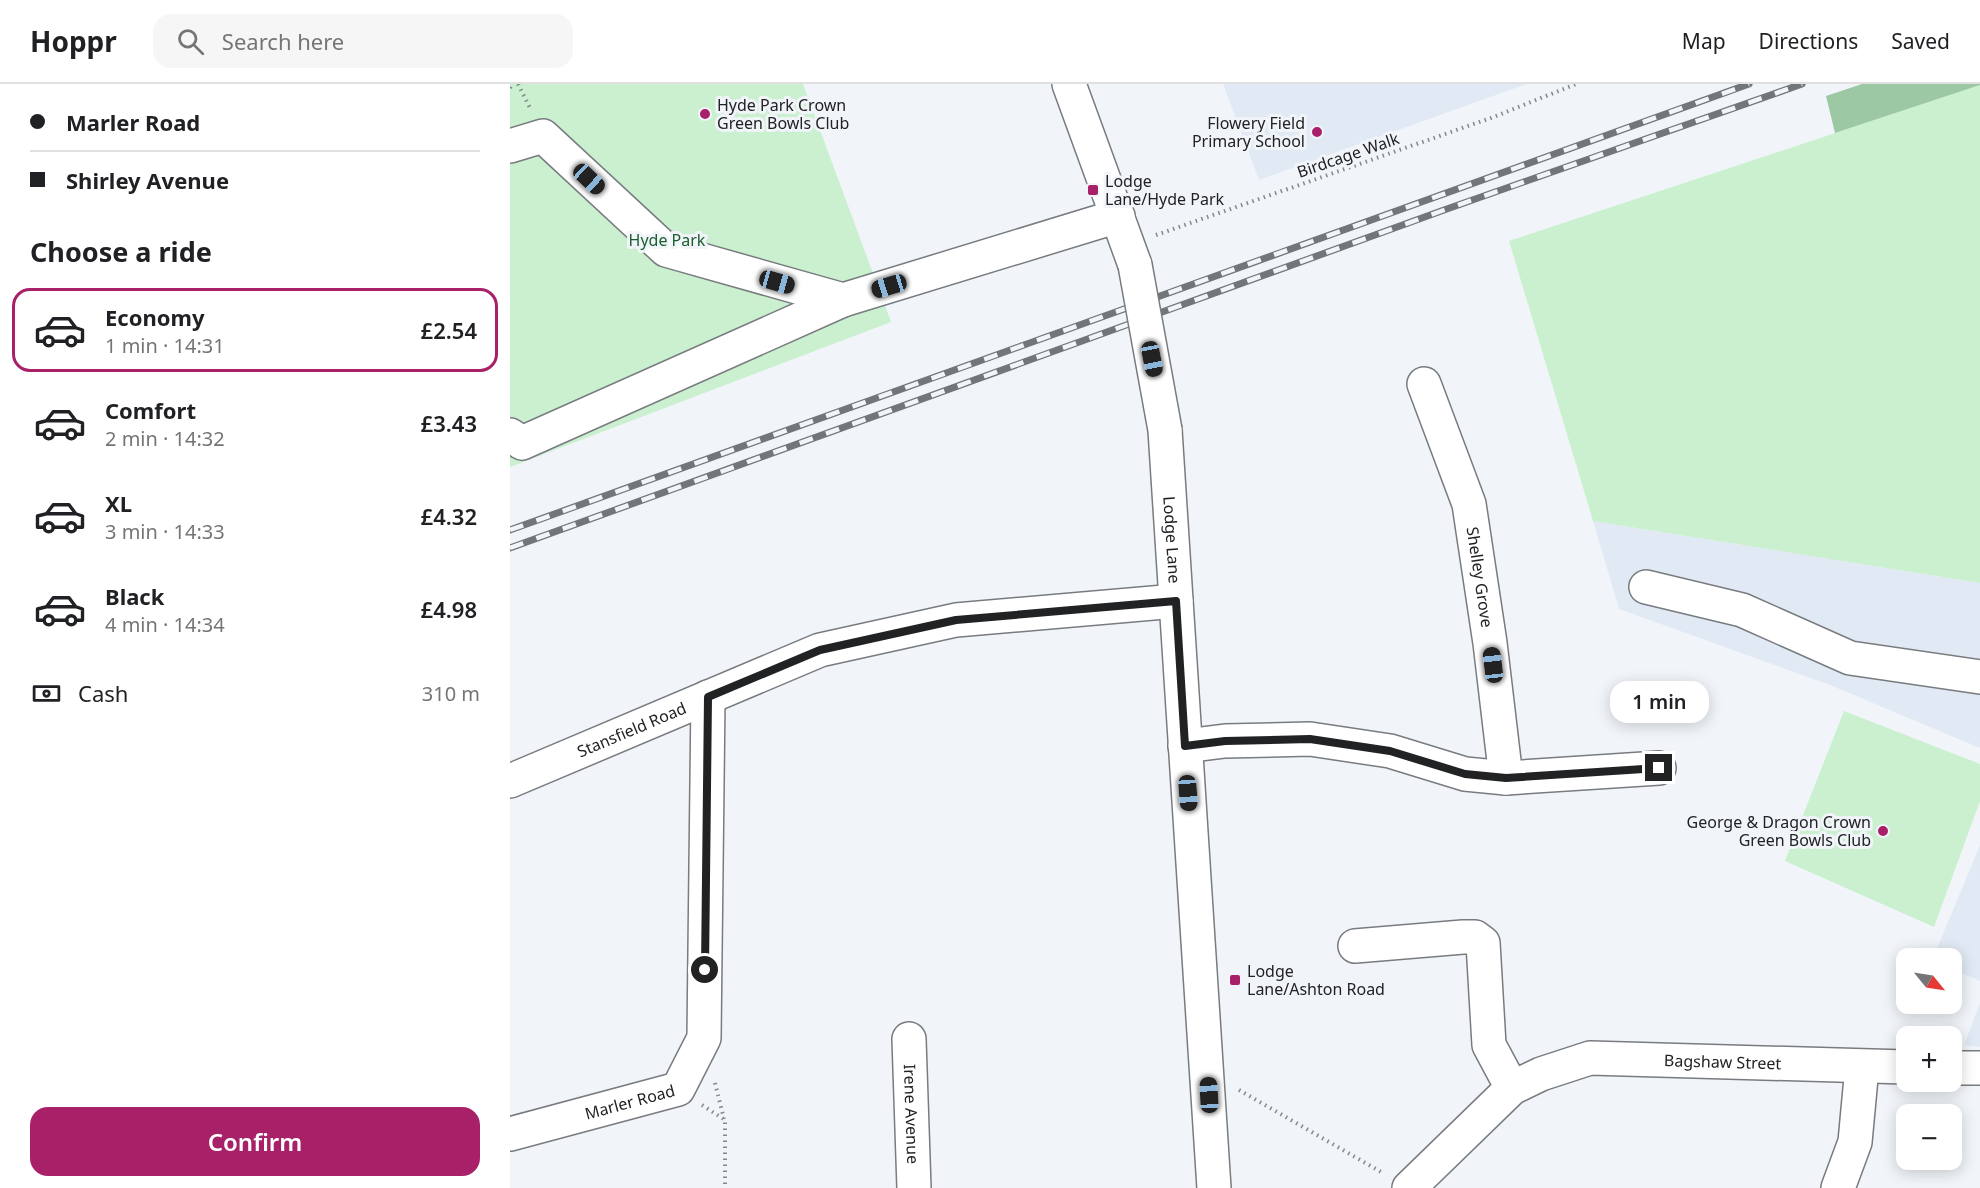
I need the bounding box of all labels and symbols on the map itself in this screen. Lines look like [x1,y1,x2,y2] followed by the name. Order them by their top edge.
[717,94,849,134] place label: Hyde Park Crown Green Bowls Club
[698,107,712,121] marker: Hyde Park Crown Green Bowls Club
[1192,112,1305,152] place label: Flowery Field Primary School
[1310,125,1324,139] marker: Flowery Field Primary School
[1294,127,1402,183] street label: Birdcage Walk
[570,160,608,198] car
[1105,170,1225,210] place label: Lodge Lane/Hyde Park
[1086,183,1100,197] marker: Lodge Lane/Hyde Park
[629,229,706,251] park label: Hyde Park
[757,268,797,296] car
[869,272,909,300] car
[1140,340,1164,378] car
[1158,496,1186,584] street label: Lodge Lane
[1462,525,1498,629] street label: Shelley Grove
[1482,646,1504,684] car
[1610,681,1708,723] callout: 1 min
[574,697,689,762] street label: Stansfield Road
[1645,754,1672,781] route end
[1178,774,1198,812] car
[1687,811,1871,851] place label: George & Dragon Crown Green Bowls Club
[1876,824,1890,838] marker: George & Dragon Crown Green Bowls Club
[1896,948,1962,1014] north arrow
[691,956,718,983] route start
[1247,960,1385,1000] place label: Lodge Lane/Ashton Road
[1228,973,1242,987] marker: Lodge Lane/Ashton Road
[1664,1049,1782,1074] street label: Bagshaw Street
[899,1064,924,1164] street label: Irene Avenue
[1199,1077,1219,1113] car
[582,1079,677,1125] street label: Marler Road

